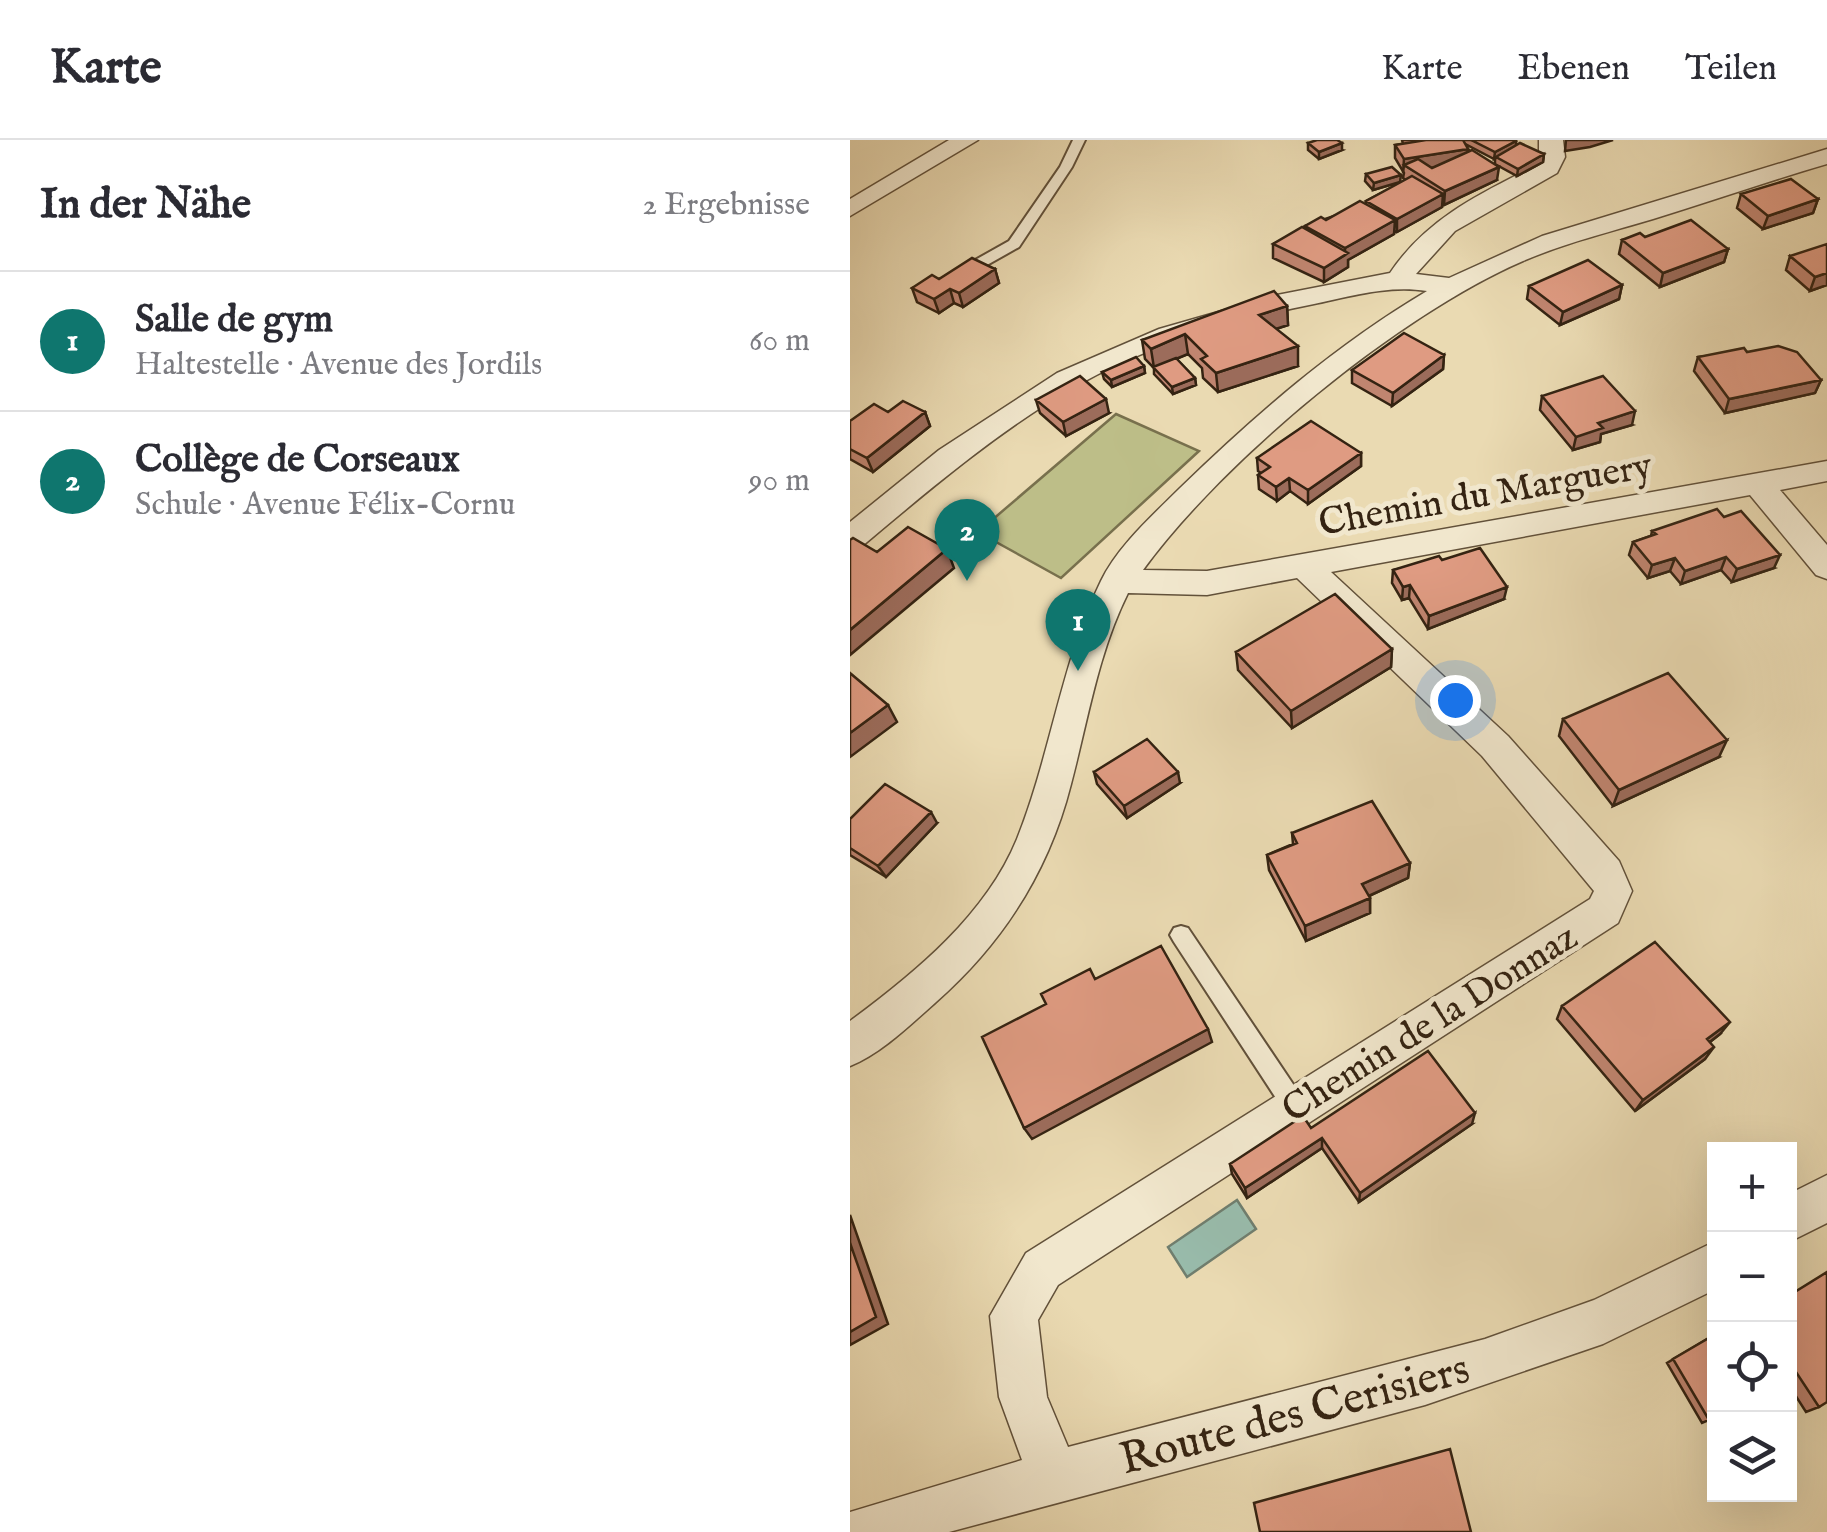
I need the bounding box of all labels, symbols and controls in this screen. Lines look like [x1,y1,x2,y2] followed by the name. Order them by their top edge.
[50,39,162,99] text: Karte
[1381,47,1463,92] text: Karte
[1518,47,1630,92] text: Ebenen
[1685,47,1777,92] text: Teilen
[40,179,251,232] text: In der Nähe
[642,185,810,226] text: 2 Ergebnisse
[135,297,333,345] text: Salle de gym
[67,321,78,362] text: 1
[749,321,810,362] text: 60 m
[135,345,542,386] text: Haltestelle · Avenue des Jordils
[135,437,460,485] text: Collège de Corseaux
[1315,443,1656,549] street label: Chemin du Marguery
[65,461,80,502] text: 2
[749,461,810,502] text: 90 m
[135,485,515,526] text: Schule · Avenue Félix-Cornu
[934,498,1000,581] pin: 2
[1046,588,1110,671] pin: 1
[1430,675,1481,726] your location
[1274,914,1587,1135] street label: Chemin de la Donnaz
[1707,1142,1797,1502] map controls
[1707,1142,1797,1232] button: +
[1707,1232,1797,1322] button: −
[1707,1322,1797,1412] button: locate
[1114,1341,1476,1489] street label: Route des Cerisiers
[1707,1412,1797,1502] button: layers

